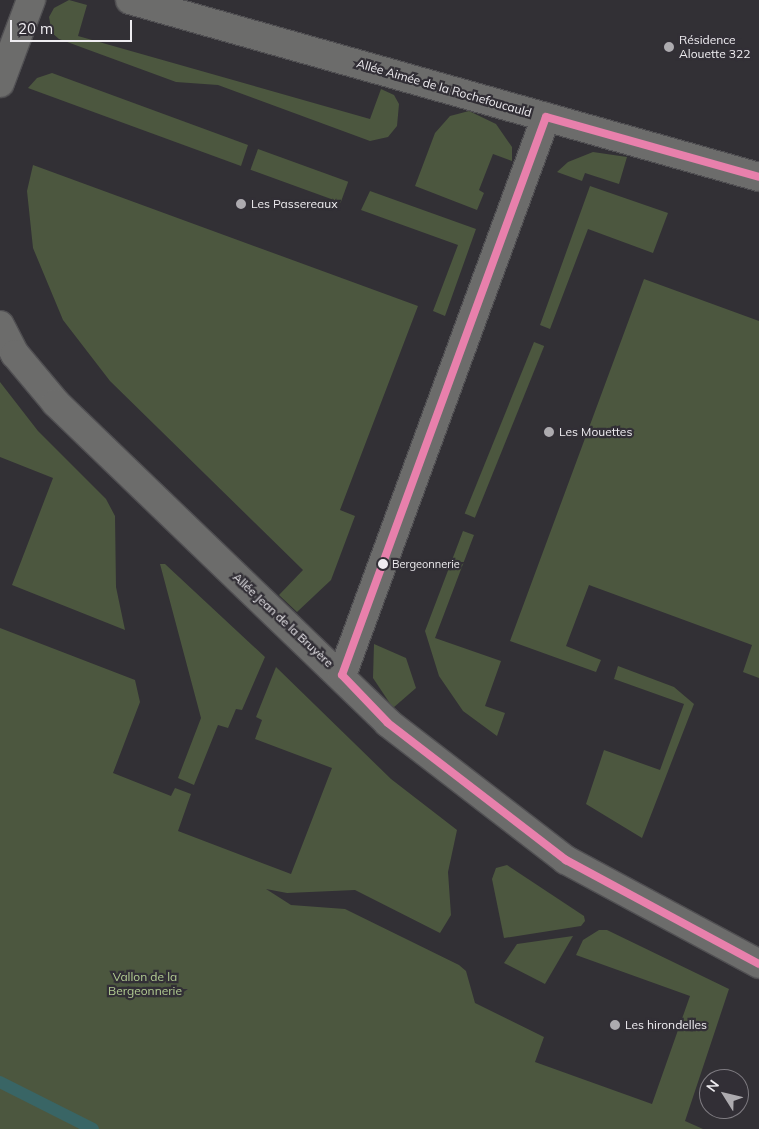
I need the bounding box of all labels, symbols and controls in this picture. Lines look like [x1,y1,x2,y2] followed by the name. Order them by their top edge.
[12,10,135,42] scale bar
[18,19,53,38] text: 20 m
[679,33,750,61] place label: Résidence Alouette 322
[663,41,675,53] marker: Résidence Alouette 322
[355,56,533,120] street label: Allée Aimée de la Rochefoucauld
[251,197,338,211] place label: Les Passereaux
[235,198,247,210] marker: Les Passereaux
[559,425,632,439] place label: Les Mouettes
[543,426,555,438] marker: Les Mouettes
[392,557,460,571] place label: Bergeonnerie
[378,559,388,569] marker: Bergeonnerie
[230,570,336,670] street label: Allée Jean de la Bruyère
[108,970,182,998] park label: Vallon de la Bergeonnerie
[625,1018,707,1032] place label: Les hirondelles
[609,1019,621,1031] marker: Les hirondelles
[699,1069,749,1119] north arrow
[702,1076,723,1095] text: N

